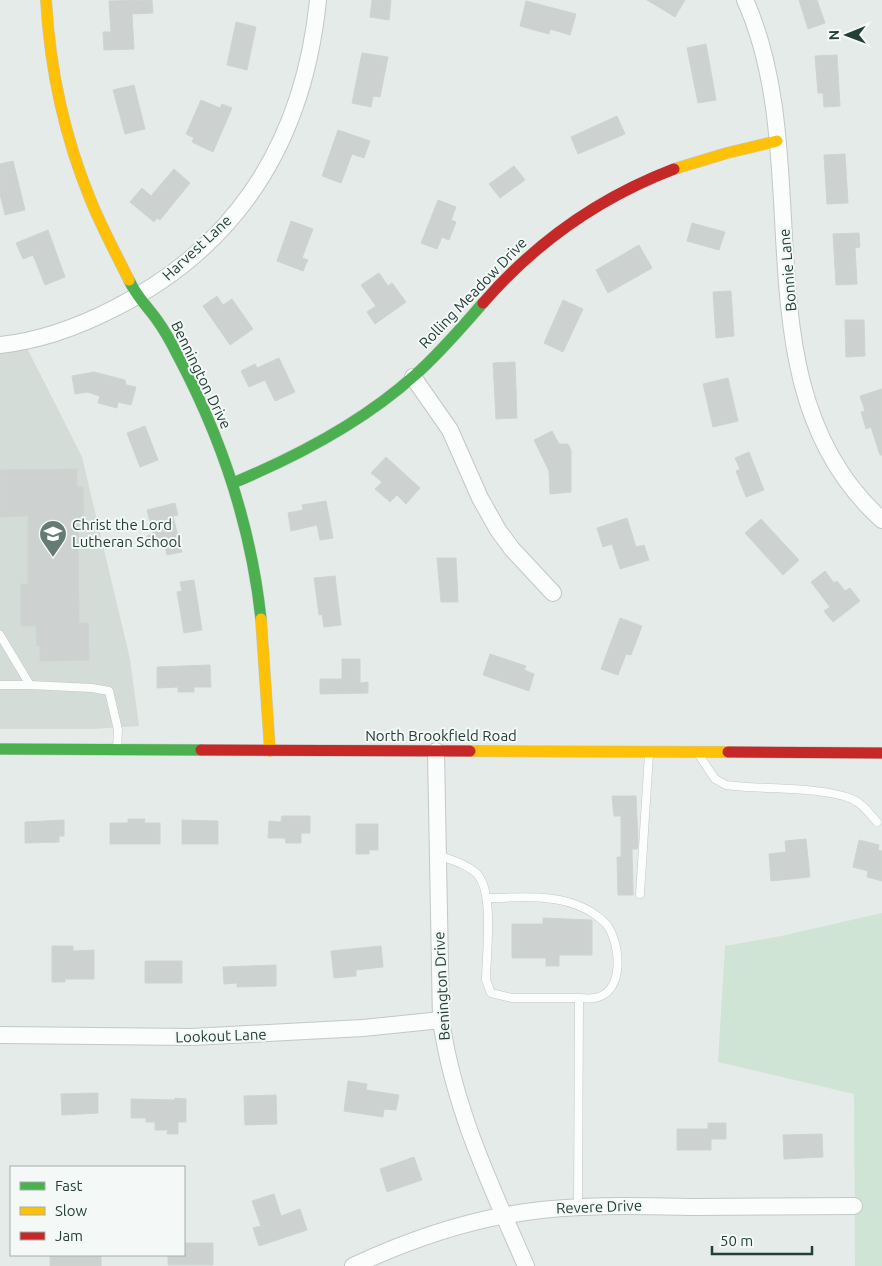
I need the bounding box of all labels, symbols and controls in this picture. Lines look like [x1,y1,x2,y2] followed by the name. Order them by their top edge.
[822,10,872,60] north arrow
[826,30,842,41] text: N
[159,211,235,284] street label: Harvest Lane
[775,228,800,312] street label: Bonnie Lane
[415,234,530,352] street label: Rolling Meadow Drive
[168,318,235,431] street label: Bennington Drive
[72,516,181,550] place label: Christ the Lord Lutheran School
[38,519,68,558] school or university icon: Christ the Lord Lutheran School
[365,727,517,744] street label: North Brookfield Road
[430,931,453,1041] street label: Benington Drive
[175,1025,267,1046] street label: Lookout Lane
[10,1166,185,1256] legend
[55,1177,83,1194] text: Fast
[556,1197,642,1216] street label: Revere Drive
[55,1202,88,1219] text: Slow
[712,1224,812,1256] scale bar
[55,1227,83,1244] text: Jam
[720,1232,753,1249] text: 50 m

